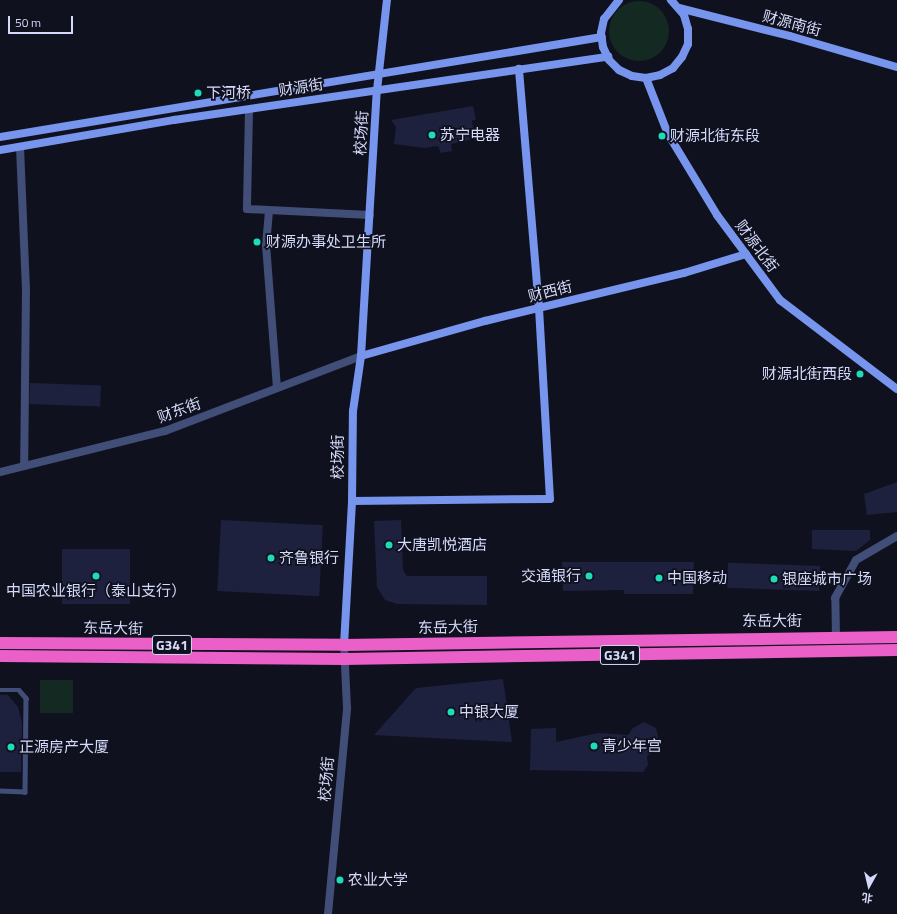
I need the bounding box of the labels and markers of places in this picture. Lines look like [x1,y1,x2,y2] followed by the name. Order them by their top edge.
[206,84,251,102] place label: 下河桥
[193,88,203,98] marker: 下河桥
[440,126,500,144] place label: 苏宁电器
[670,127,760,145] place label: 财源北街东段
[427,130,437,140] marker: 苏宁电器
[657,131,667,141] marker: 财源北街东段
[266,233,386,251] place label: 财源办事处卫生所
[251,236,263,248] marker: 财源办事处卫生所
[762,365,852,383] place label: 财源北街西段
[855,369,865,379] marker: 财源北街西段
[397,536,487,554] place label: 大唐凯悦酒店
[384,540,394,550] marker: 大唐凯悦酒店
[279,549,339,567] place label: 齐鲁银行
[266,553,276,563] marker: 齐鲁银行
[521,567,581,585] place label: 交通银行
[667,569,727,587] place label: 中国移动
[782,570,872,588] place label: 银座城市广场
[91,571,101,581] marker: 中国农业银行（泰山支行）
[584,571,594,581] marker: 交通银行
[654,573,664,583] marker: 中国移动
[769,574,779,584] marker: 银座城市广场
[6,582,186,600] place label: 中国农业银行（泰山支行）
[459,703,519,721] place label: 中银大厦
[446,707,456,717] marker: 中银大厦
[602,737,662,755] place label: 青少年宫
[19,738,109,756] place label: 正源房产大厦
[589,741,599,751] marker: 青少年宫
[6,742,16,752] marker: 正源房产大厦
[348,871,408,889] place label: 农业大学
[335,875,345,885] marker: 农业大学

